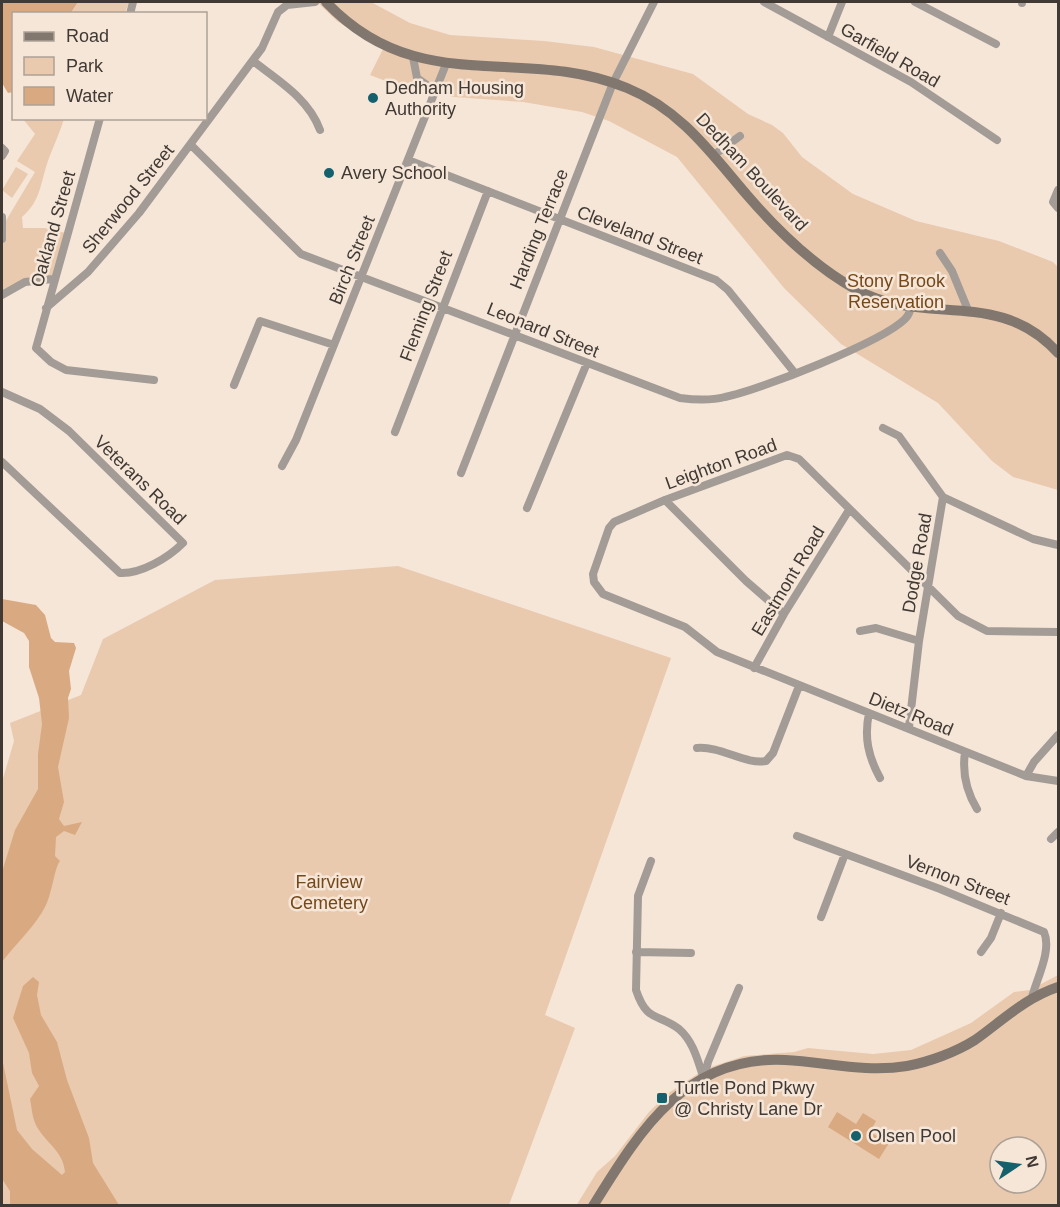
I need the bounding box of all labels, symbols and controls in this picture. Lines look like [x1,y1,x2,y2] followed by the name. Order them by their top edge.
[12,12,207,120] legend
[837,19,943,91] street label: Garfield Road
[66,26,109,46] text: Road
[66,56,104,76] text: Park
[385,78,524,119] place label: Dedham Housing Authority
[66,86,113,106] text: Water
[366,91,380,105] marker: Dedham Housing Authority
[692,109,812,235] street label: Dedham Boulevard
[78,141,178,257] street label: Sherwood Street
[341,163,447,183] place label: Avery School
[322,166,336,180] marker: Avery School
[506,166,572,292] street label: Harding Terrace
[27,169,79,289] street label: Oakland Street
[574,202,706,268] street label: Cleveland Street
[325,213,379,307] street label: Birch Street
[396,248,456,364] street label: Fleming Street
[847,271,946,312] park label: Stony Brook Reservation
[484,298,602,362] street label: Leonard Street
[90,431,190,529] street label: Veterans Road
[663,435,779,493] street label: Leighton Road
[898,511,936,615] street label: Dodge Road
[747,523,829,639] street label: Eastmont Road
[866,688,956,740] street label: Dietz Road
[903,851,1013,909] street label: Vernon Street
[290,872,368,913] park label: Fairview Cemetery
[674,1078,822,1119] place label: Turtle Pond Pkwy @ Christy Lane Dr
[655,1091,669,1105] marker: Turtle Pond Pkwy @ Christy Lane Dr
[868,1126,956,1146] place label: Olsen Pool
[849,1129,863,1143] marker: Olsen Pool
[988,1135,1048,1195] north arrow
[1023,1154,1042,1169] text: N

